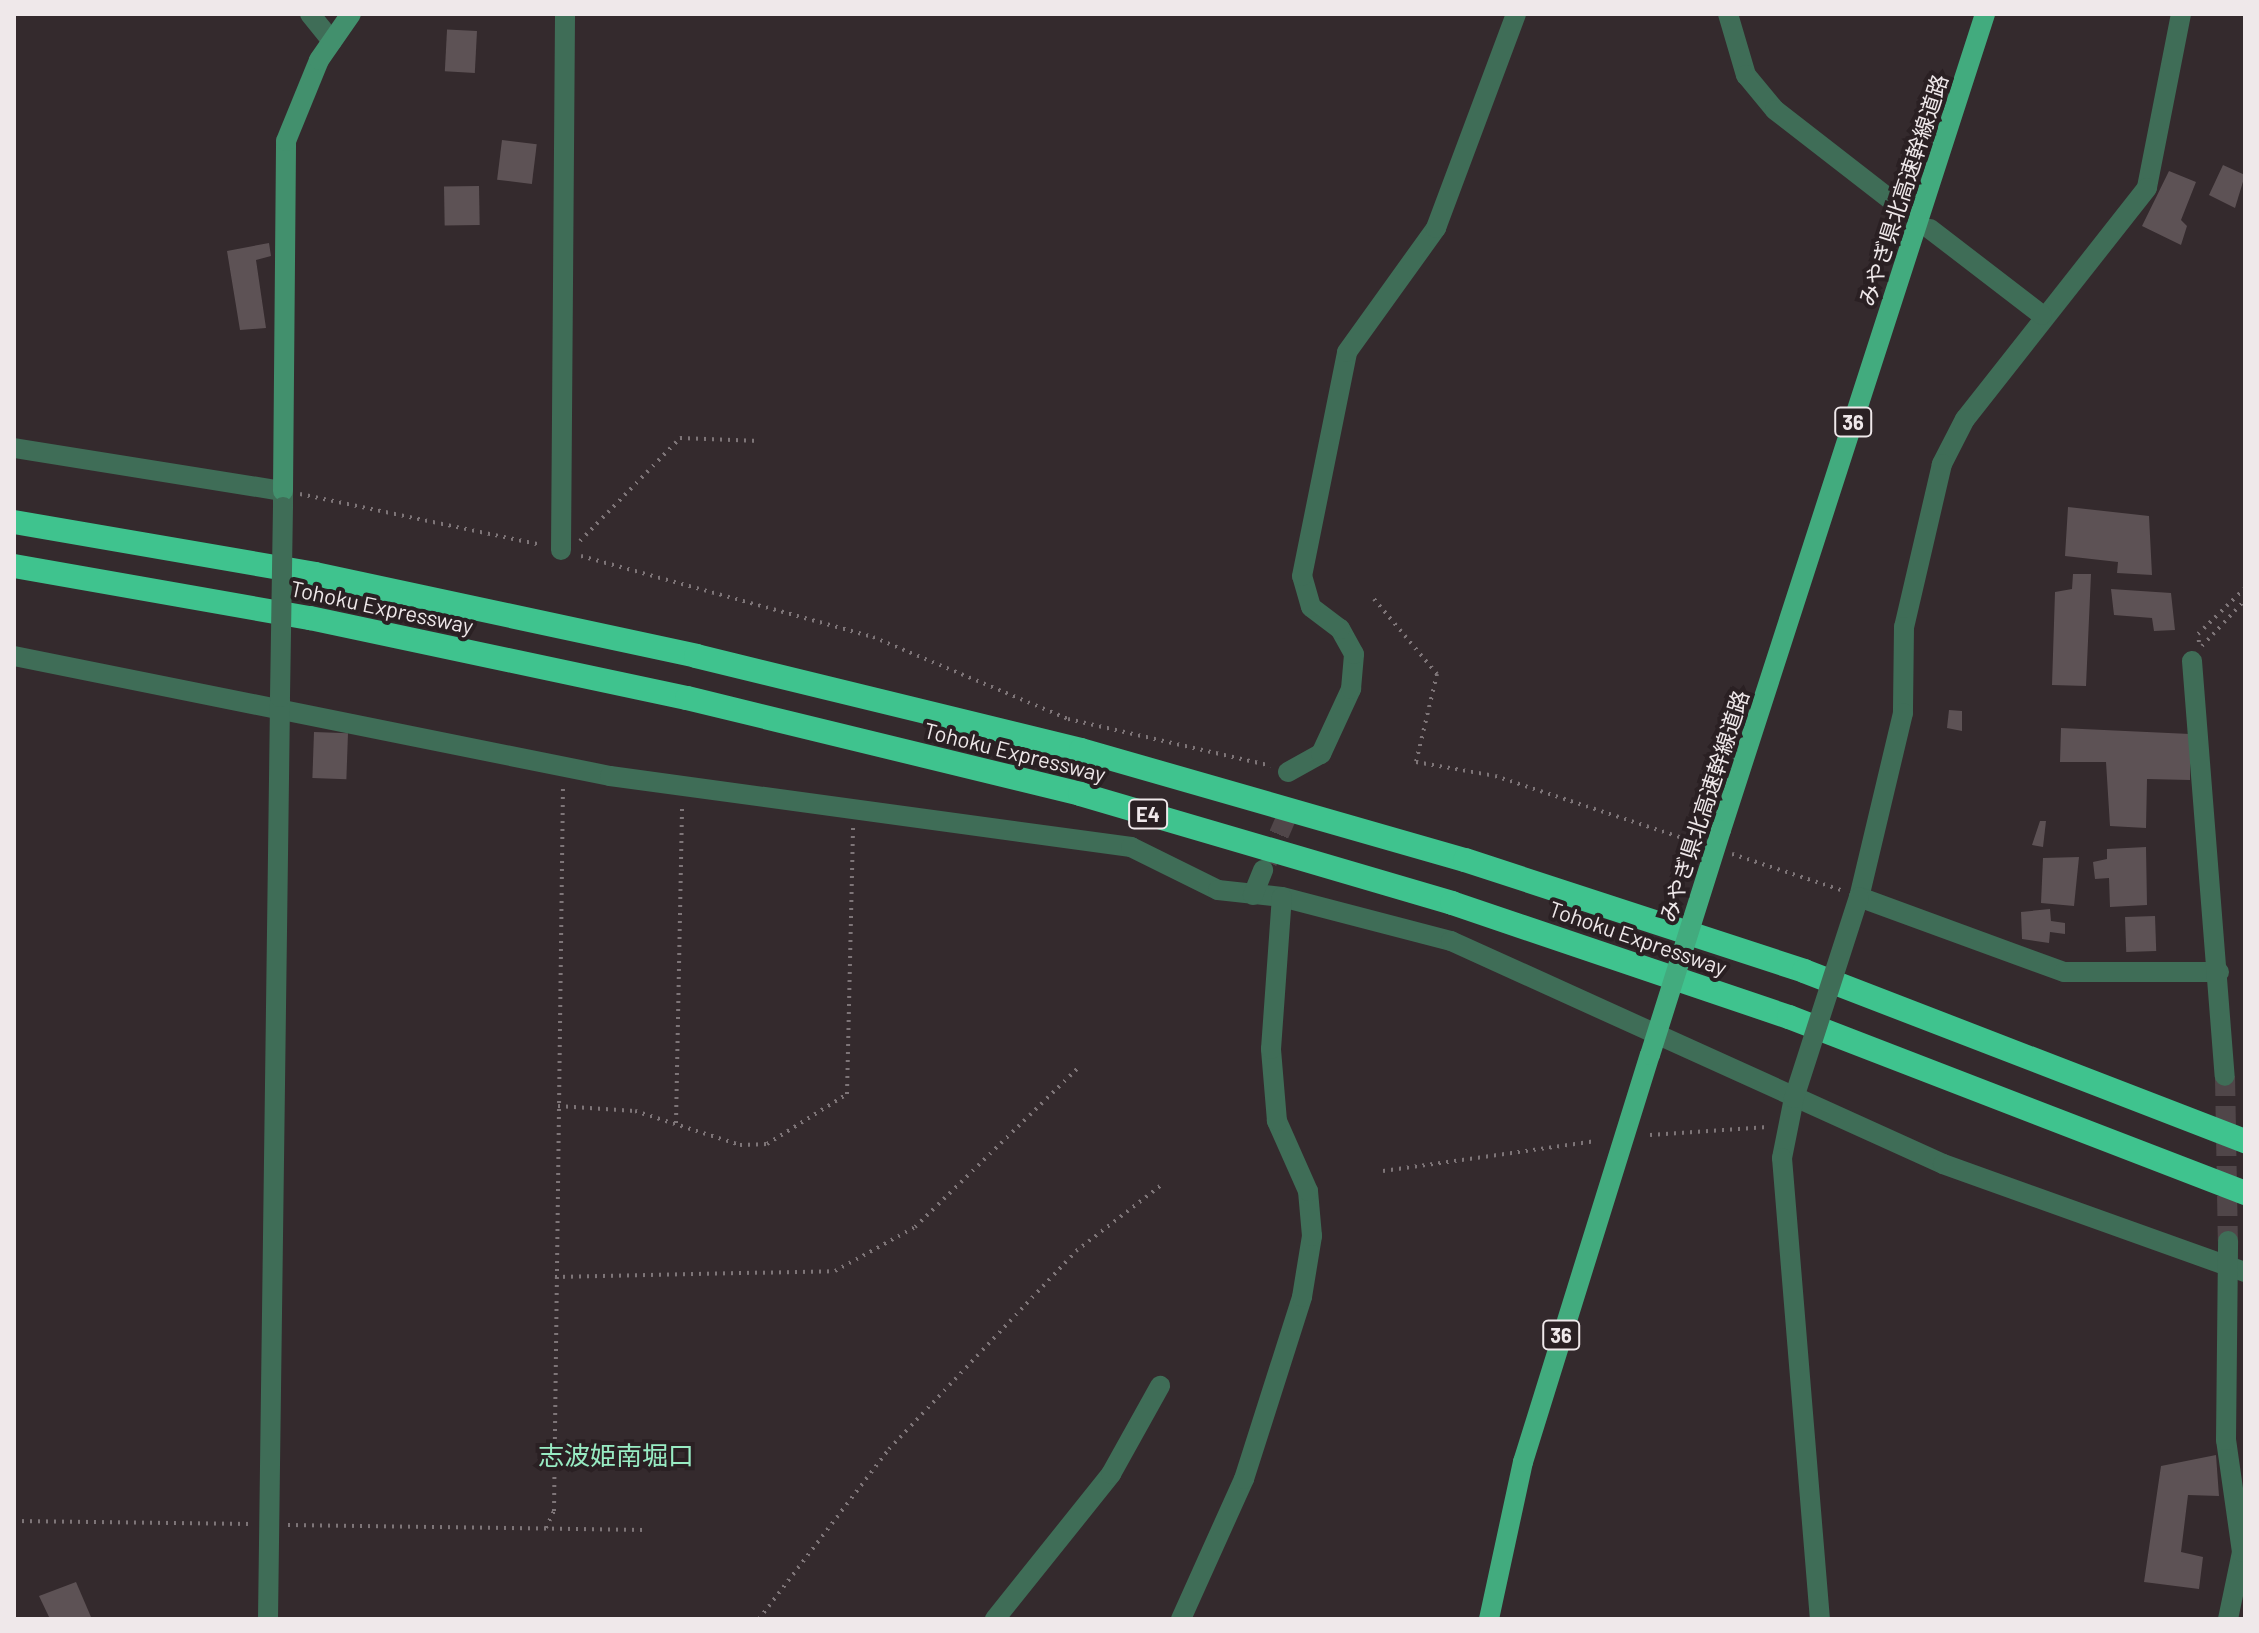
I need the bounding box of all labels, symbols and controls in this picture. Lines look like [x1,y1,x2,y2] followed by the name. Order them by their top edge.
[1853,71,1953,309] street label: みやぎ県北高速幹線道路
[1833,406,1873,438] road number: 36
[288,575,476,639] street label: Tohoku Expressway
[1654,687,1754,925] street label: みやぎ県北高速幹線道路
[921,717,1109,787] street label: Tohoku Expressway
[1128,798,1168,830] road number: E4
[1546,895,1730,981] street label: Tohoku Expressway
[1541,1319,1581,1351] road number: 36
[538,1439,694,1471] district label: 志波姫南堀口

